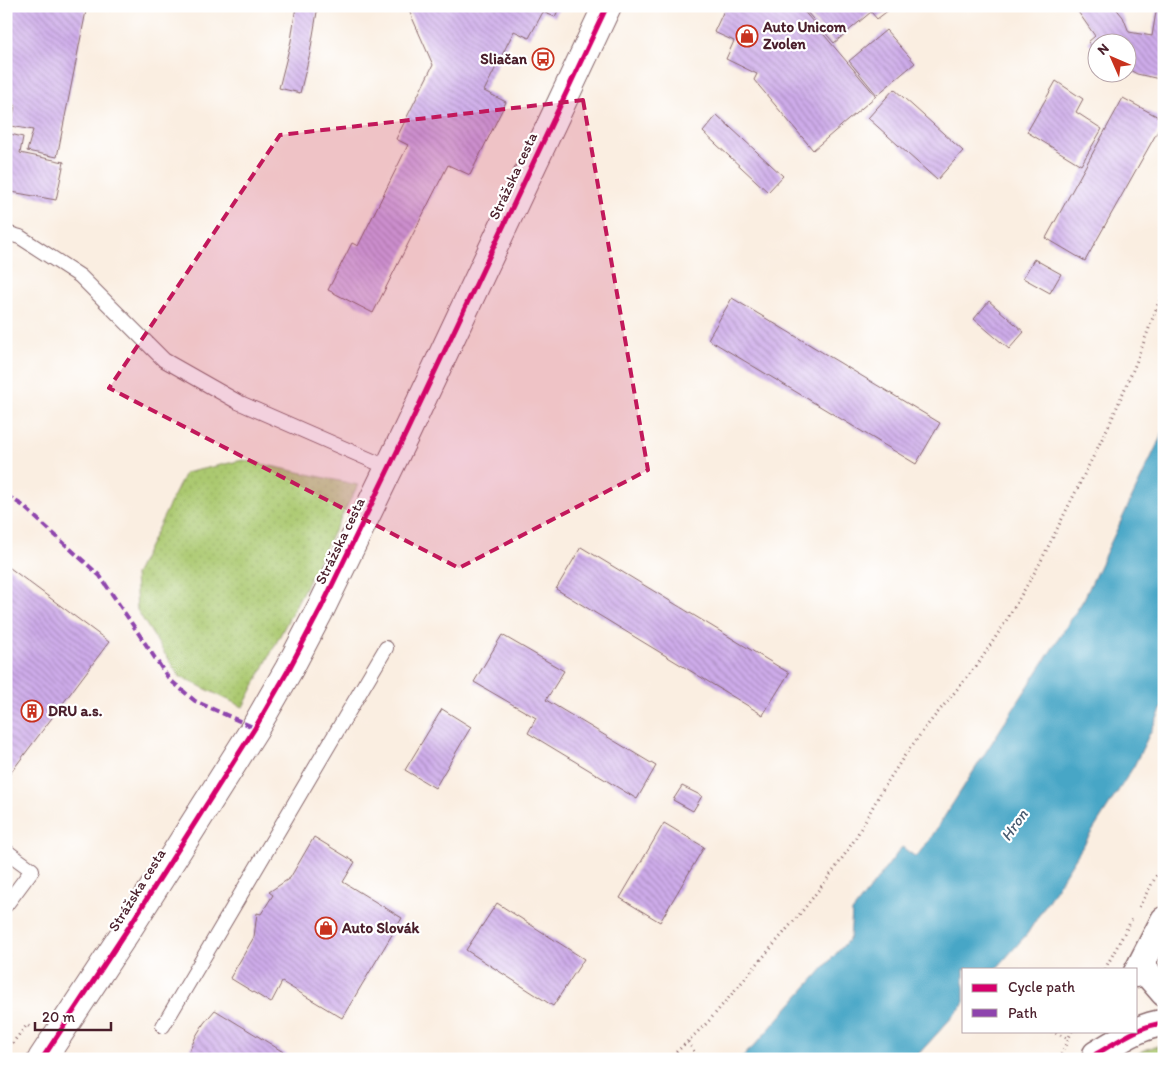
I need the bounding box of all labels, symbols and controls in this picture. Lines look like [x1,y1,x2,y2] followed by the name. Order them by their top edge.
[762,18,847,53] place label: Auto Unicom Zvolen
[735,24,759,48] shop icon: Auto Unicom Zvolen
[1088,32,1138,82] north arrow
[1094,40,1113,59] text: N
[531,47,555,71] bus stop icon: Sliačan
[480,50,528,68] place label: Sliačan
[485,129,541,223] street label: Strážska cesta
[311,494,369,587] street label: Strážska cesta
[20,699,44,723] building icon: DRU a.s.
[48,702,103,720] place label: DRU a.s.
[996,805,1032,844] water label: Hron
[104,845,170,935] street label: Strážska cesta
[314,916,338,940] shop icon: Auto Slovák
[341,919,419,937] place label: Auto Slovák
[962,968,1138,1032] legend
[1008,978,1075,996] text: Cycle path
[35,1000,111,1032] scale bar
[1008,1004,1037,1022] text: Path
[42,1008,76,1026] text: 20 m

